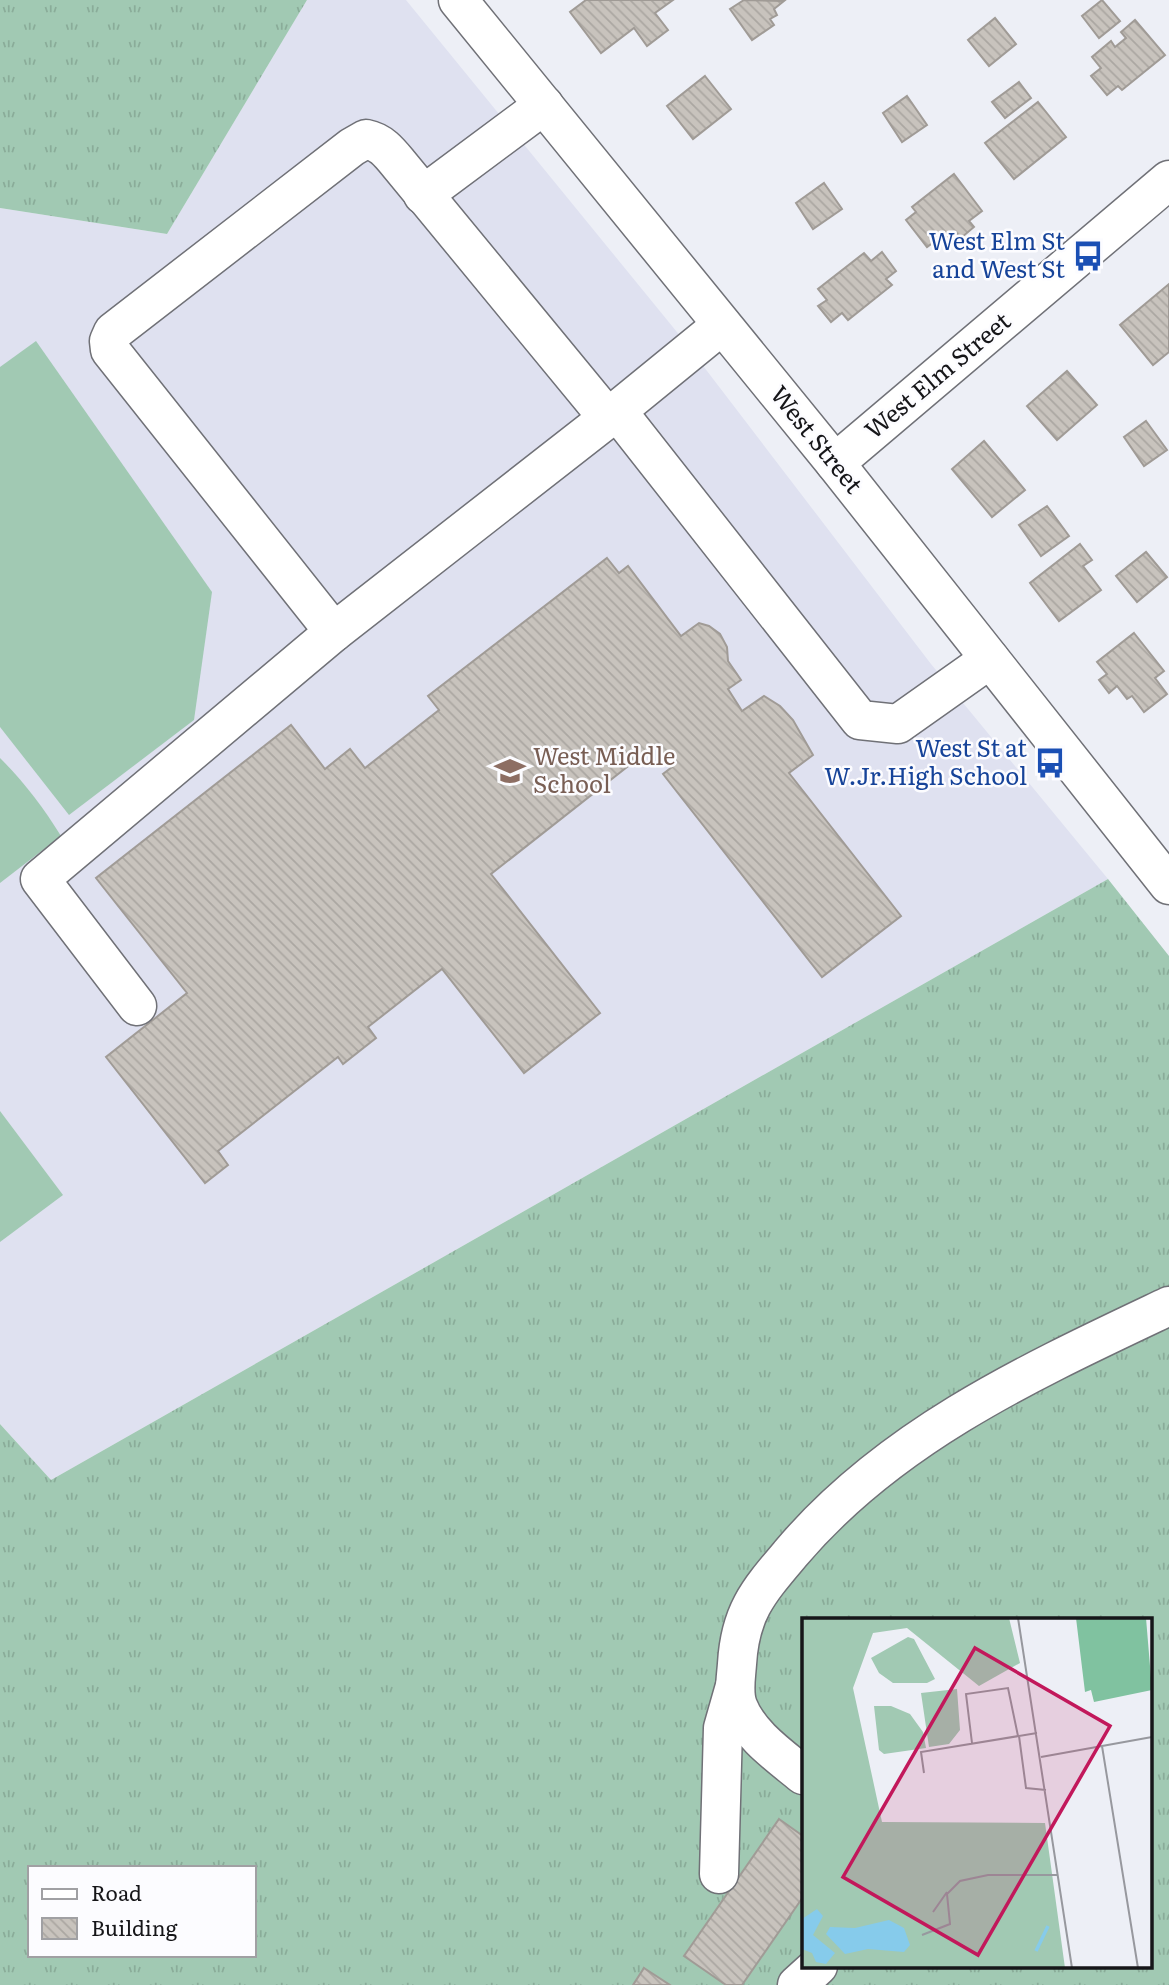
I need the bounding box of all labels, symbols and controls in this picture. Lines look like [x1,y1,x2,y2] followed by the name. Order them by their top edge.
[929,222,1065,285] place label: West Elm St and West St
[1071,239,1105,273] bus stop icon: West Elm St and West St
[856,302,1017,446] street label: West Elm Street
[763,377,873,500] street label: West Street
[824,729,1027,792] place label: West St at W.Jr.High School
[533,737,675,800] place label: West Middle School
[1033,746,1067,780] bus stop icon: West St at W.Jr.High School
[493,754,527,788] school or university icon: West Middle School
[802,1618,1152,1968] inset map
[28,1866,256,1957] legend
[91,1876,142,1907] text: Road
[91,1911,178,1942] text: Building

